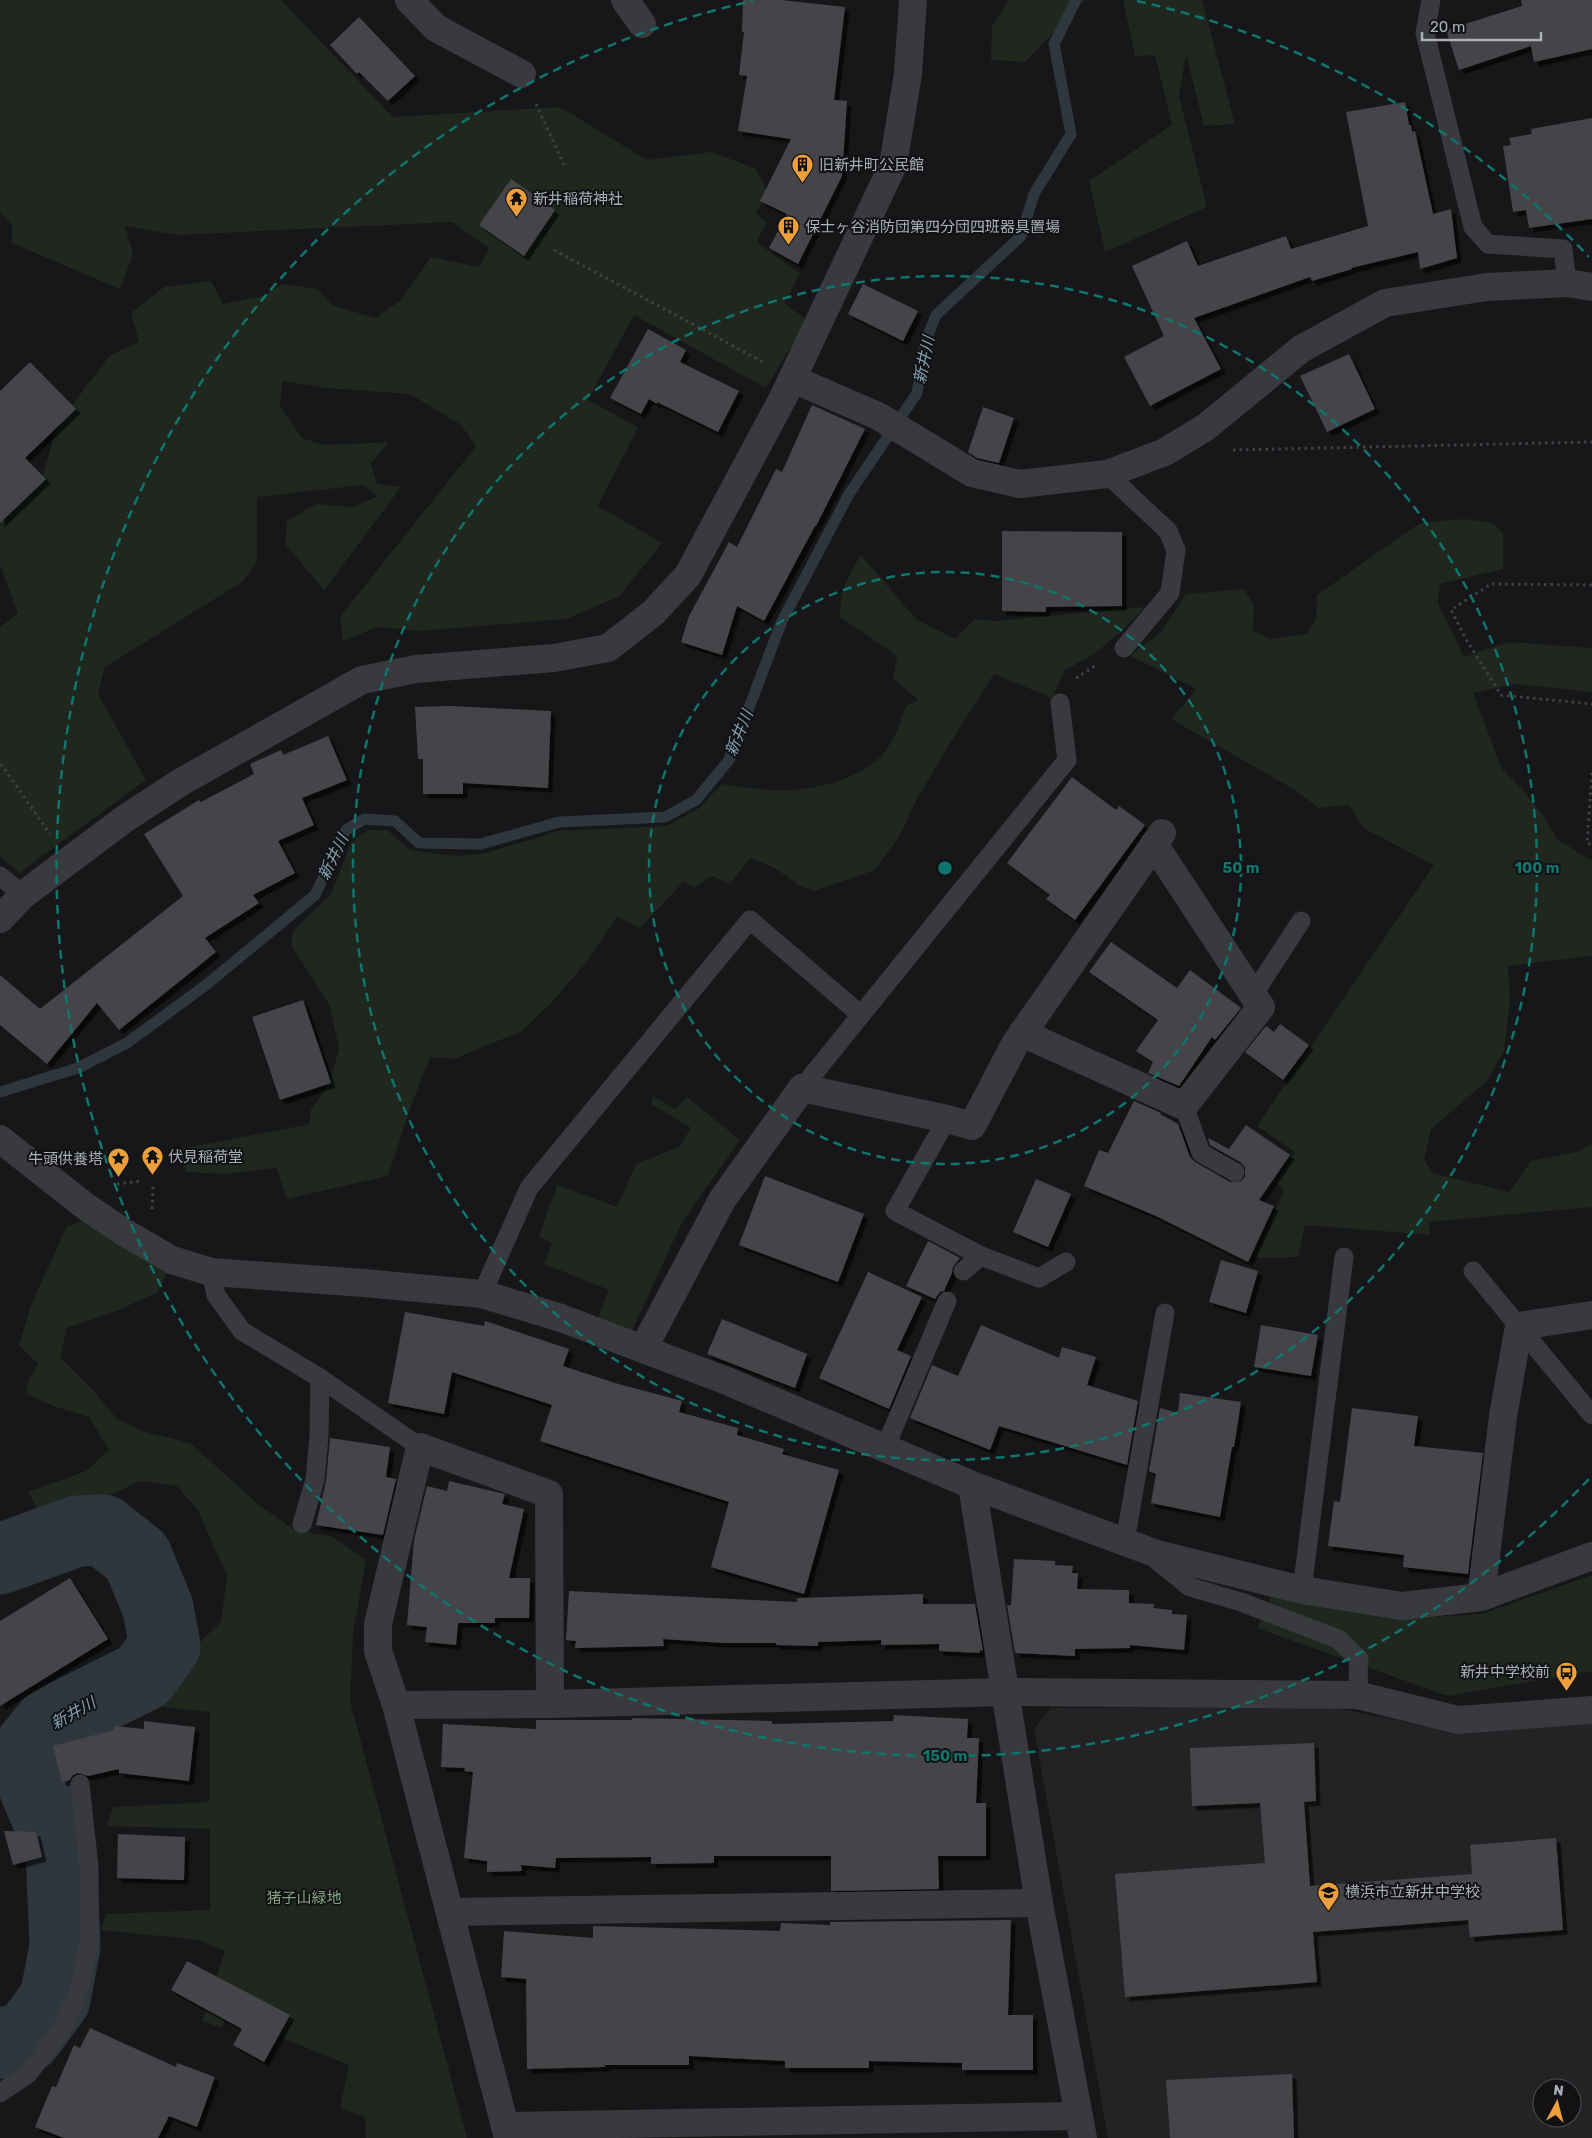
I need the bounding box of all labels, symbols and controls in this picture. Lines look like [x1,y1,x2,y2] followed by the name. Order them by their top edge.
[1422,10,1541,42] scale bar
[1430,18,1465,36] text: 20 m
[791,153,815,184] building icon: 旧新井町公民館
[819,156,924,174] place label: 旧新井町公民館
[505,187,529,218] temple icon: 新井稲荷神社
[533,190,623,208] place label: 新井稲荷神社
[777,215,801,246] building icon: 保士ヶ谷消防団第四分団四班器具置場
[805,218,1060,236] place label: 保士ヶ谷消防団第四分団四班器具置場
[910,333,939,385] water label: 新井川
[721,705,758,759] water label: 新井川
[314,829,353,883] water label: 新井川
[936,859,954,877] centre of rings
[1223,859,1259,877] text: 50 m
[1515,859,1559,877] text: 100 m
[140,1145,164,1176] temple icon: 伏見稲荷堂
[107,1147,131,1178] place icon: 牛頭供養塔
[168,1148,243,1166] place label: 伏見稲荷堂
[28,1150,103,1168] place label: 牛頭供養塔
[1554,1660,1578,1691] bus stop icon: 新井中学校前
[1460,1663,1550,1681] place label: 新井中学校前
[47,1692,100,1733] water label: 新井川
[923,1747,967,1765] text: 150 m
[1317,1880,1341,1911] school or university icon: 横浜市立新井中学校
[1345,1883,1480,1901] place label: 横浜市立新井中学校
[266,1889,342,1907] park label: 猪子山緑地
[1532,2078,1582,2128] north arrow
[1552,2082,1565,2100] text: N

